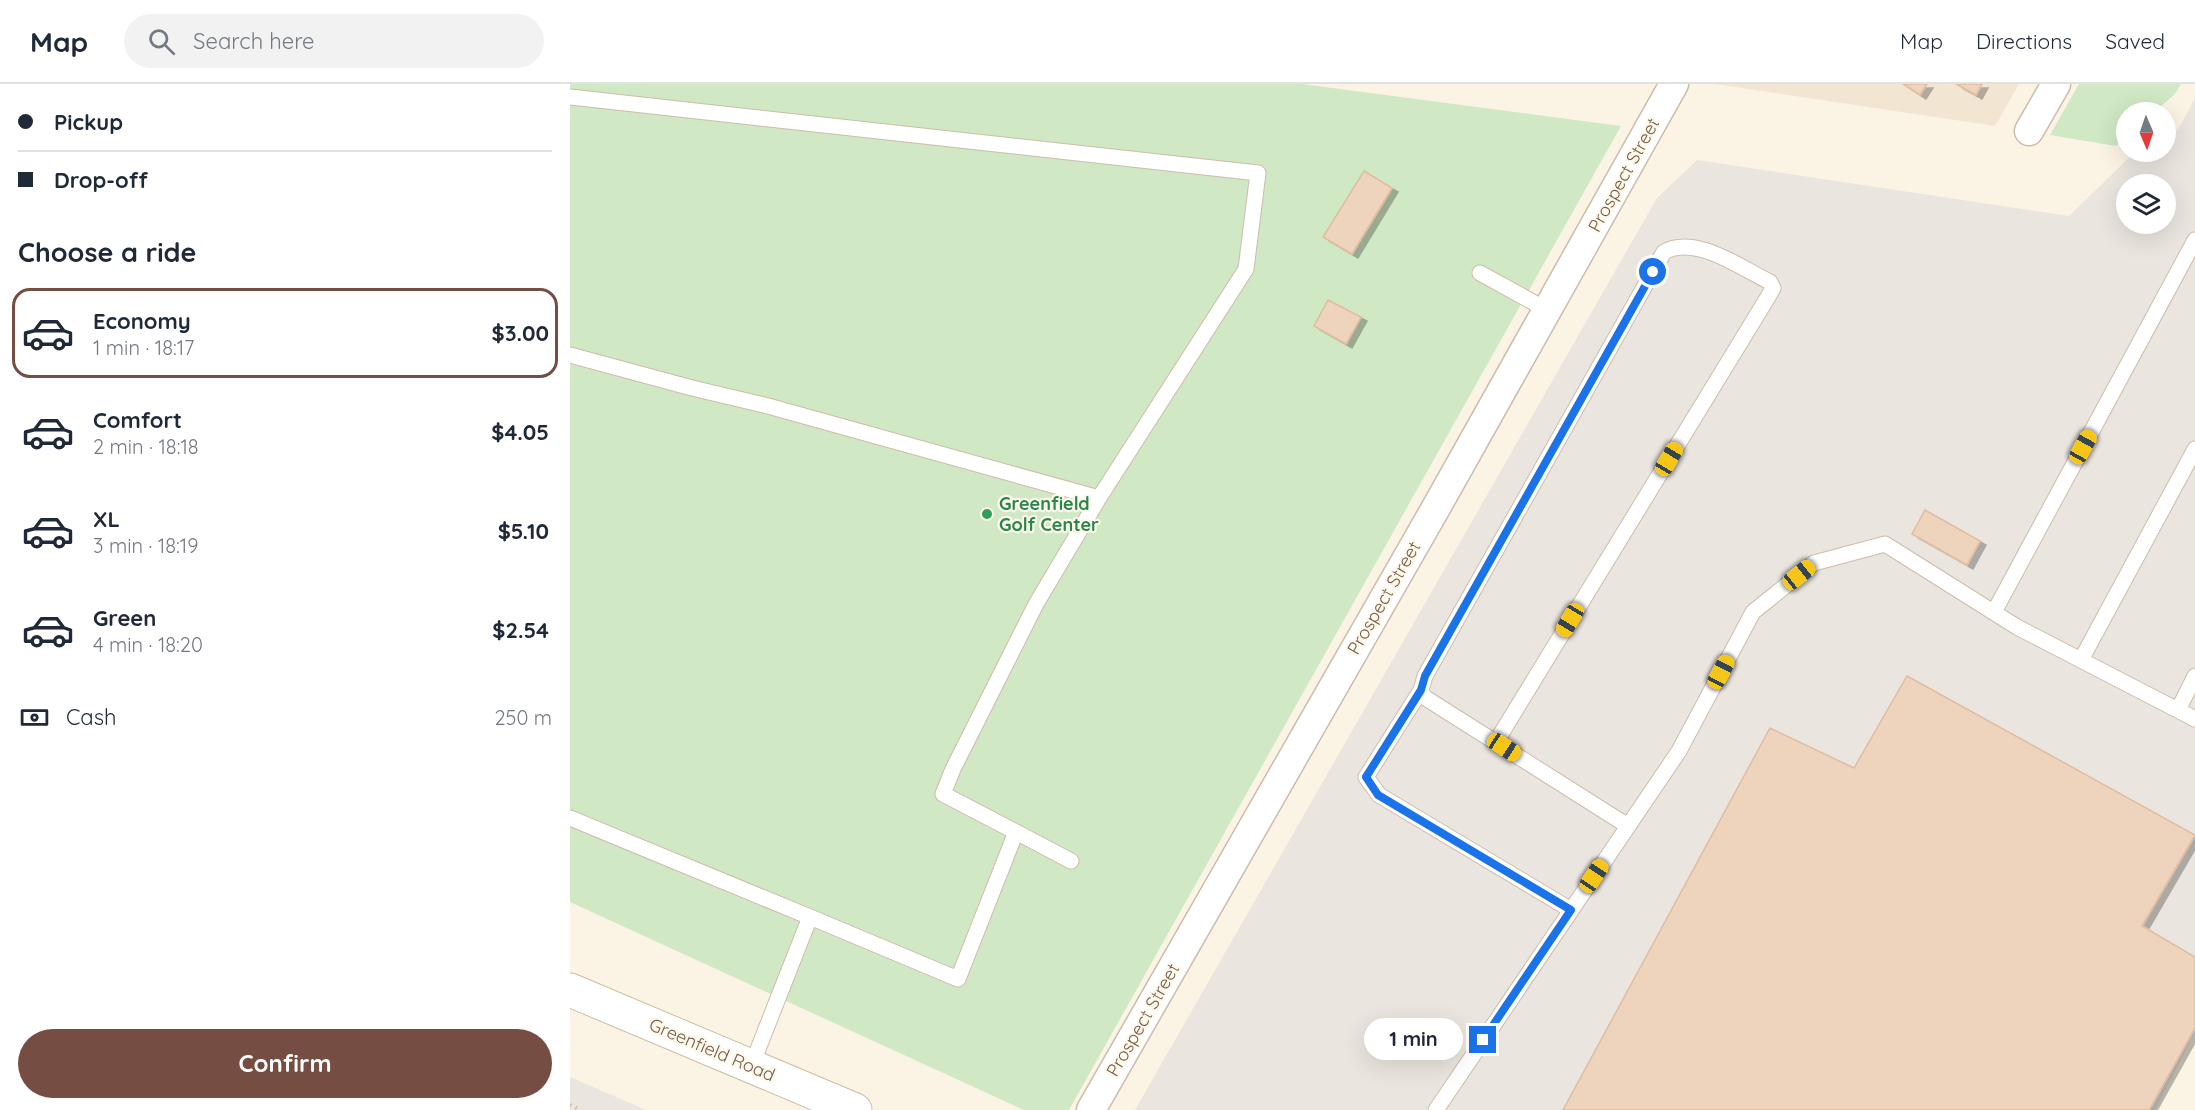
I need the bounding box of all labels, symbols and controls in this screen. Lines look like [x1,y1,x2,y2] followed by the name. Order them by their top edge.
[124,14,544,68] search box
[30,24,88,59] text: Map
[145,25,178,58] icon: search
[193,27,315,55] text: Search here
[1900,28,1943,54] text: Map
[1976,28,2072,54] text: Directions
[2105,28,2165,54] text: Saved
[2116,102,2176,162] north arrow
[2116,102,2176,234] map controls
[54,108,123,136] text: Pickup
[1583,114,1664,236] street label: Prospect Street
[54,166,148,194] text: Drop-off
[2116,174,2176,234] button: layers
[18,235,196,269] text: Choose a ride
[1639,258,1666,285] route start
[21,306,75,360] icon: car
[93,307,191,335] text: Economy
[492,319,549,347] text: $3.00
[93,335,194,360] text: 1 min · 18:17
[21,405,75,459] icon: car
[93,406,182,434] text: Comfort
[491,418,549,446] text: $4.05
[2066,427,2100,467] car
[93,434,199,459] text: 2 min · 18:18
[1652,439,1686,479] car
[999,492,1099,536] place label: Greenfield Golf Center
[21,504,75,558] icon: car
[93,505,120,533] text: XL
[980,507,994,521] marker: Greenfield Golf Center
[498,517,549,545] text: $5.10
[93,533,198,558] text: 3 min · 18:19
[1342,537,1425,659] street label: Prospect Street
[1779,557,1819,593] car
[1553,600,1587,640] car
[21,603,75,657] icon: car
[93,604,156,632] text: Green
[492,616,549,644] text: $2.54
[93,632,203,657] text: 4 min · 18:20
[1705,652,1737,692] car
[18,701,51,734] icon: cash
[66,703,117,731] text: Cash
[494,705,552,730] text: 250 m
[1484,730,1524,764] car
[1576,856,1612,896] car
[1101,959,1184,1081] street label: Prospect Street
[646,1013,779,1086] street label: Greenfield Road
[1363,1019,1462,1061] callout: 1 min
[1389,1026,1438,1051] text: 1 min
[1469,1026,1496,1053] route end
[18,1029,552,1098] button: Confirm

